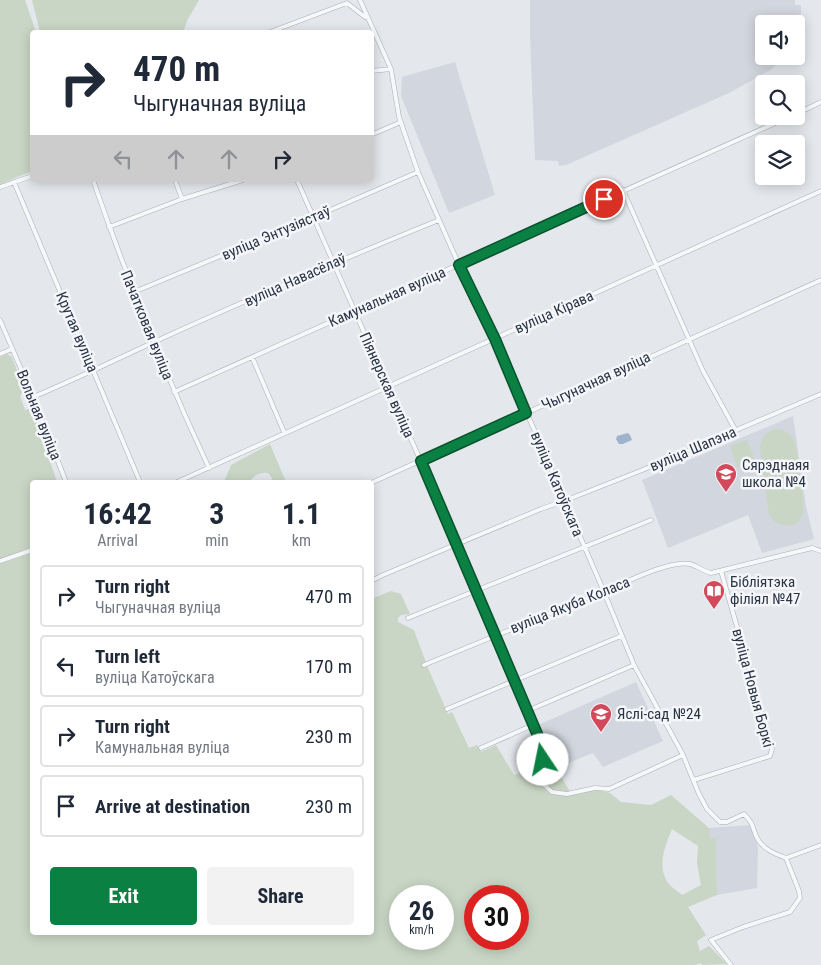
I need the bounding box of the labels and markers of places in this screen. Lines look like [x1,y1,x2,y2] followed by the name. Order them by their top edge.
[583,178,625,220] pin
[742,456,809,491] place label: Сярэднаяя школа №4
[714,462,738,493] school or university icon: Сярэднаяя школа №4
[730,573,800,608] place label: Бібліятэка філіял №47
[702,579,726,610] library icon: Бібліятэка філіял №47
[589,702,613,733] school or university icon: Яслі-сад №24
[617,705,701,723] place label: Яслі-сад №24

